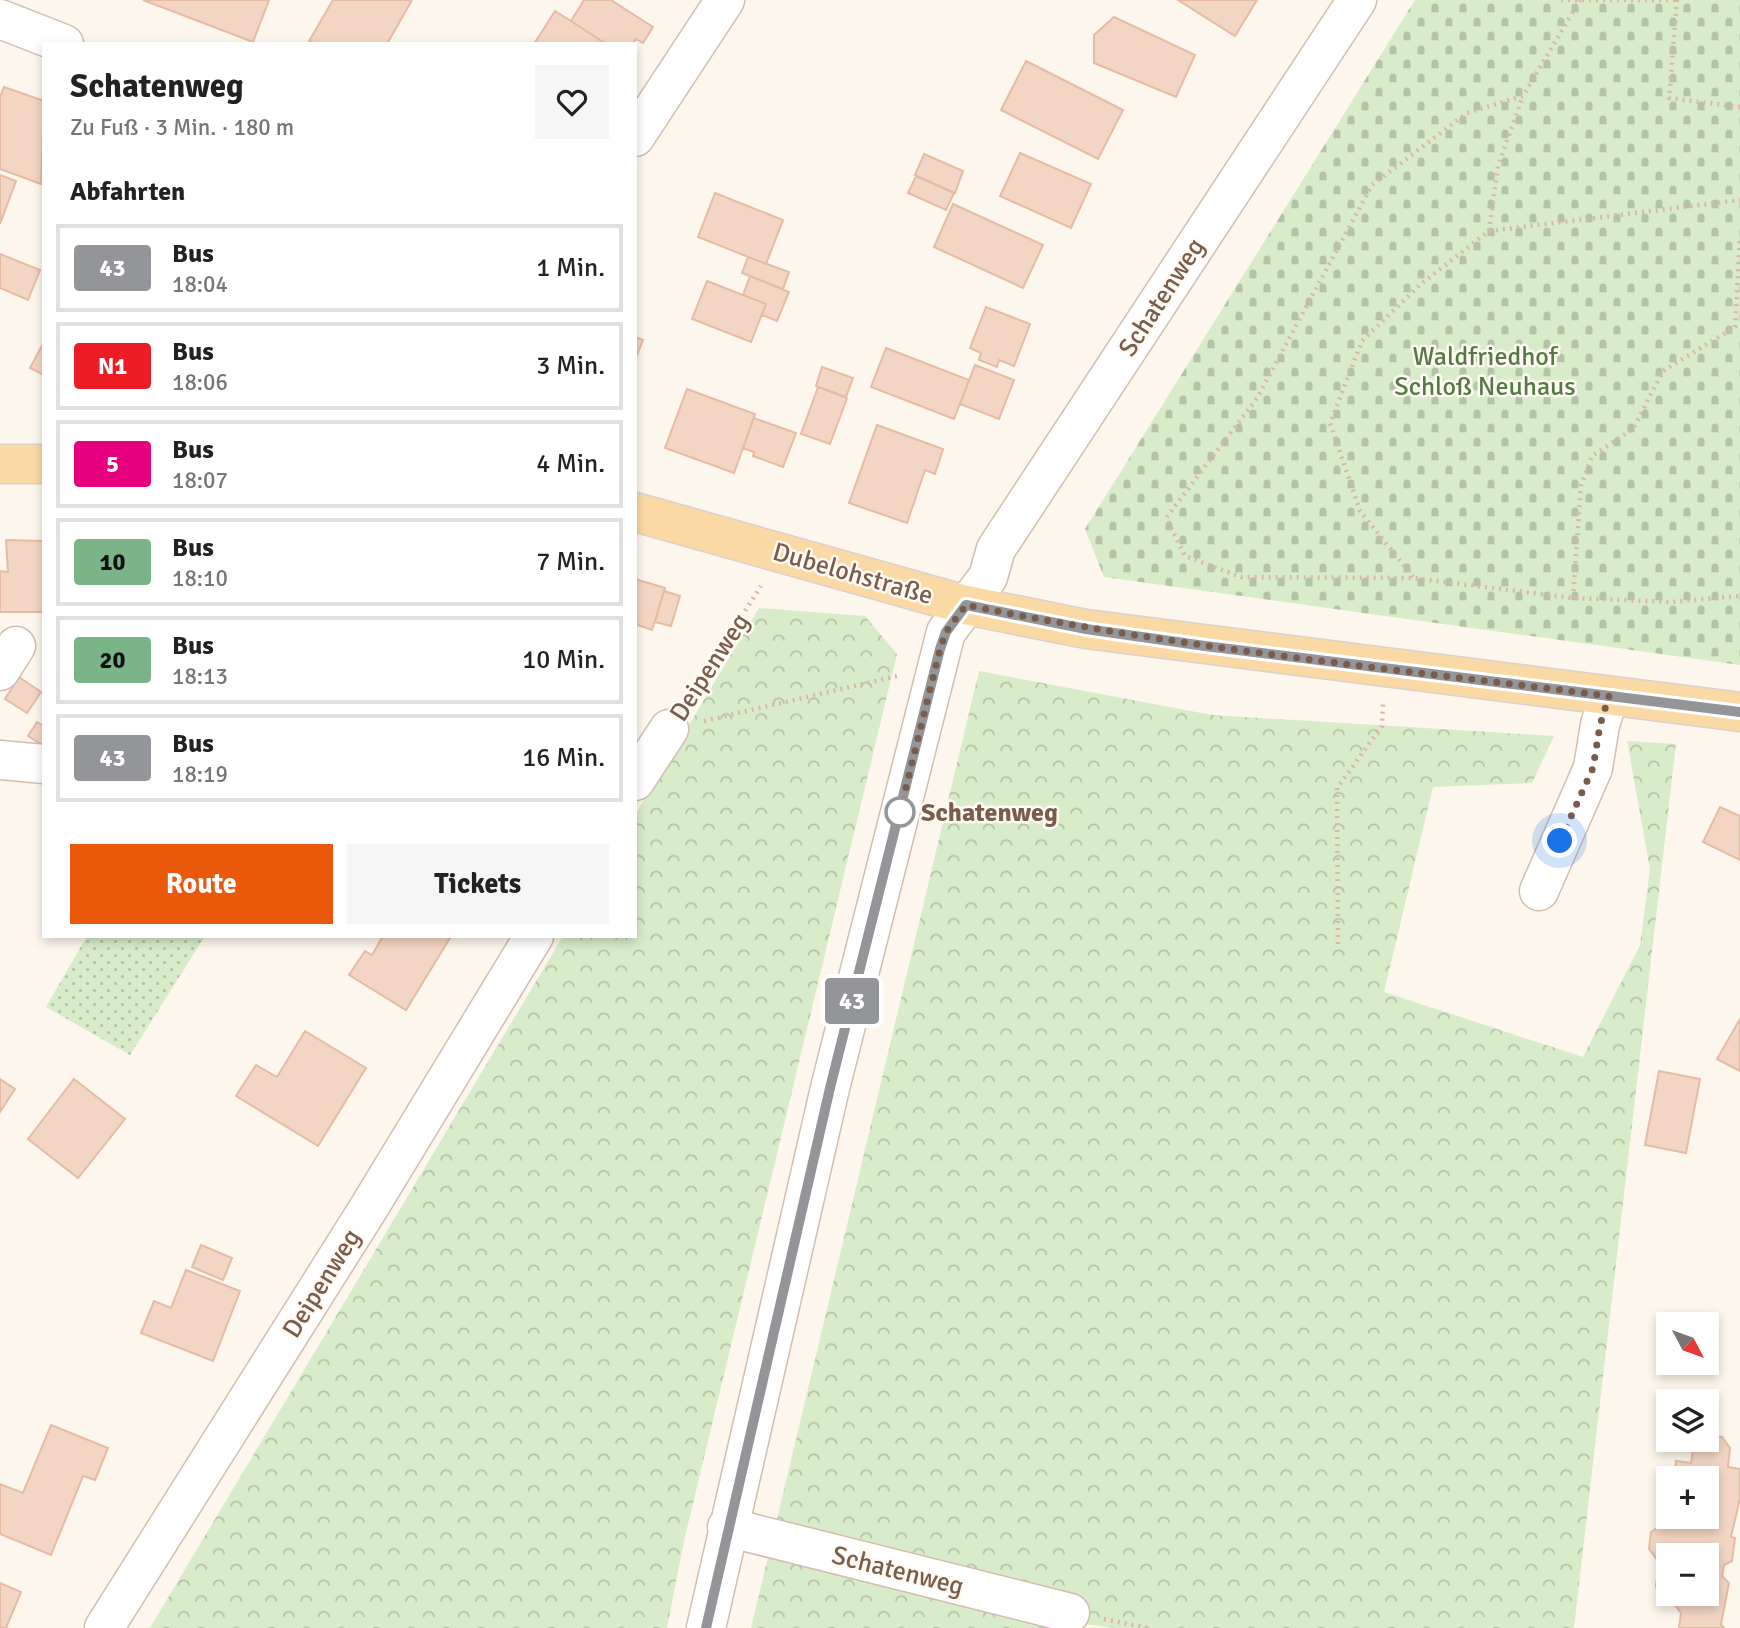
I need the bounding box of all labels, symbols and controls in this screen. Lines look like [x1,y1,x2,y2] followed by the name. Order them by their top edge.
[535,65,609,139] button: heart
[70,66,244,107] text: Schatenweg
[70,113,294,142] text: Zu Fuß · 3 Min. · 180 m
[70,176,185,208] text: Abfahrten
[1112,232,1212,363] street label: Schatenweg
[172,238,214,270] text: Bus
[536,252,605,284] text: 1 Min.
[100,253,125,283] text: 43
[172,270,228,299] text: 18:04
[172,336,214,368] text: Bus
[1394,341,1576,403] park label: Waldfriedhof Schloß Neuhaus
[536,350,605,382] text: 3 Min.
[98,351,127,381] text: N1
[172,368,228,397] text: 18:06
[172,434,214,466] text: Bus
[536,448,605,480] text: 4 Min.
[106,449,119,479] text: 5
[172,466,228,495] text: 18:07
[172,532,214,564] text: Bus
[769,536,937,612] street label: Dubelohstraße
[536,546,605,578] text: 7 Min.
[100,547,125,577] text: 10
[172,564,228,593] text: 18:10
[663,607,757,728] street label: Deipenweg
[172,630,214,662] text: Bus
[522,644,605,676] text: 10 Min.
[100,645,125,675] text: 20
[172,662,228,691] text: 18:13
[172,728,214,760] text: Bus
[522,742,605,774] text: 16 Min.
[100,743,125,773] text: 43
[172,760,228,789] text: 18:19
[885,797,915,827] marker: Schatenweg
[921,797,1058,829] place label: Schatenweg
[1542,823,1577,858] your location
[70,844,333,924] button: Route
[347,844,609,924] button: Tickets
[820,978,884,1024] line badge: 43
[839,986,865,1016] text: 43
[276,1223,368,1344] street label: Deipenweg
[1656,1312,1718,1376] north arrow
[1656,1312,1719,1606] map controls
[1656,1389,1719,1452] button: layers
[1656,1466,1719,1529] button: +
[829,1539,967,1603] street label: Schatenweg
[1656,1543,1719,1606] button: −

